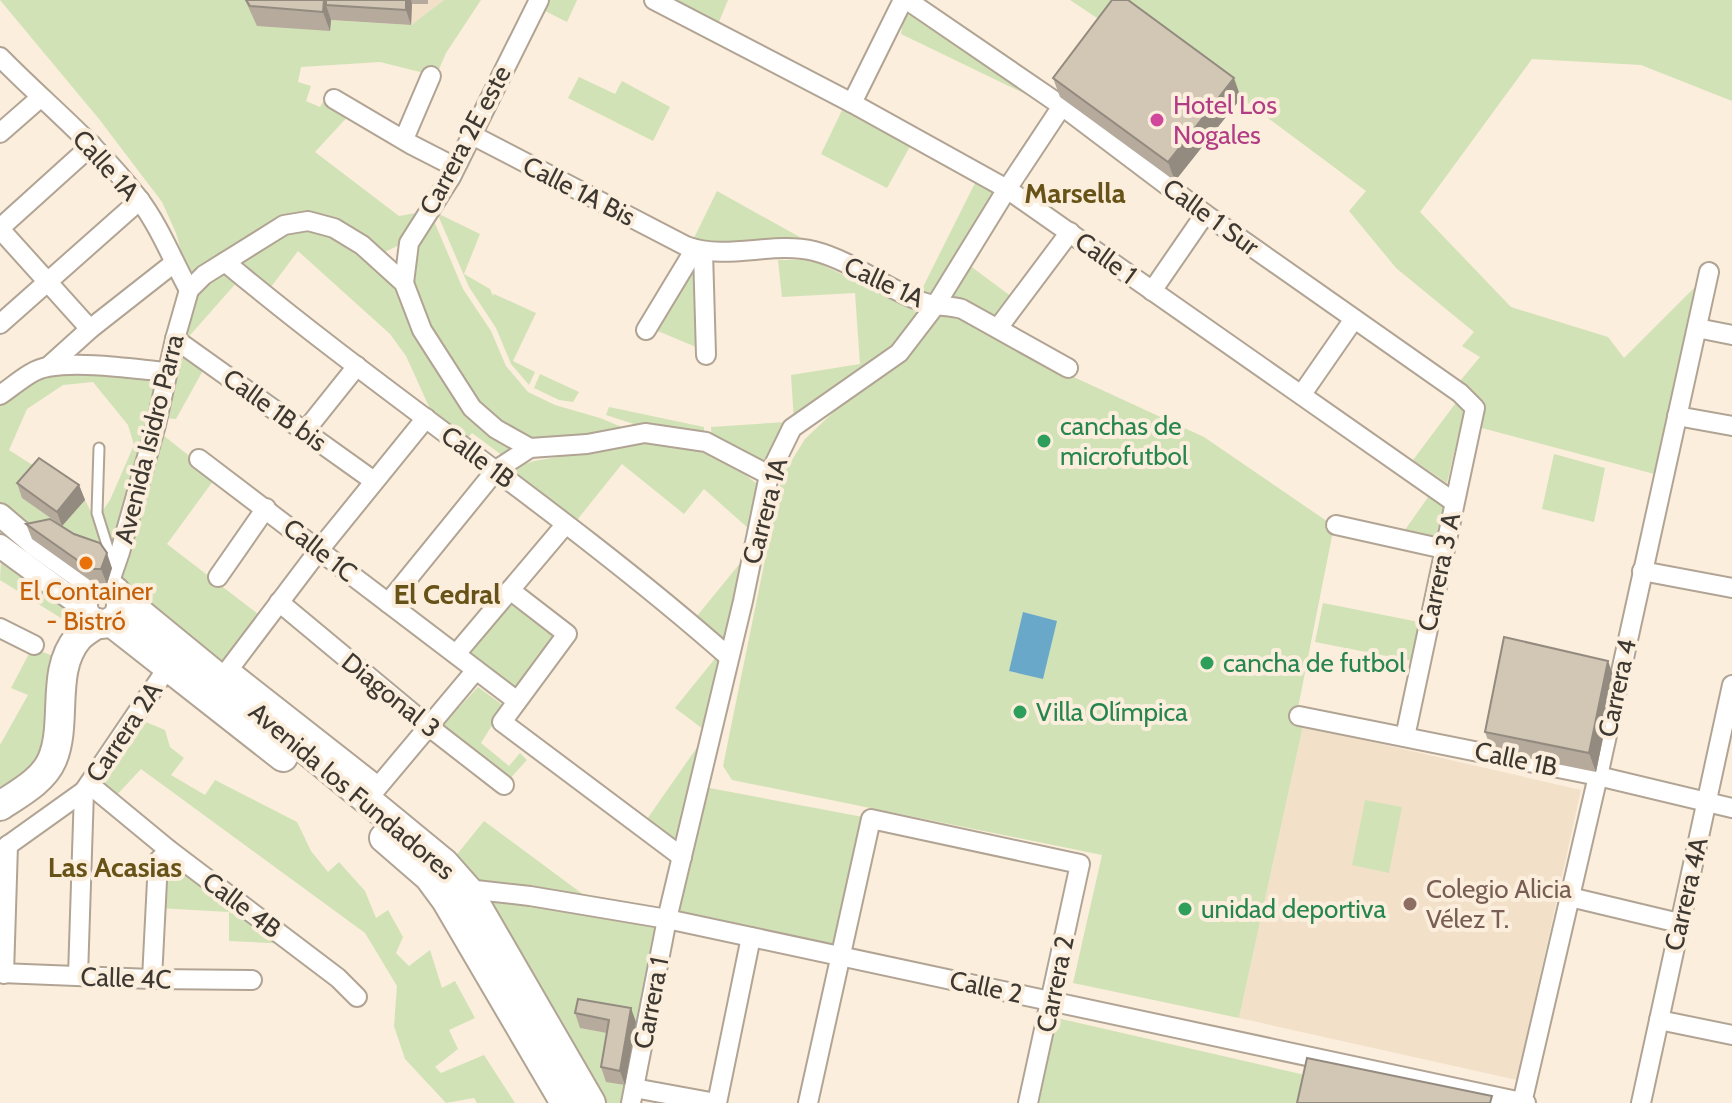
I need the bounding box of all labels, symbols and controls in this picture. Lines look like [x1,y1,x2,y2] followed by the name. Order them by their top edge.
[412,60,518,220] street label: Carrera 2E este
[1173,89,1277,151] place label: Hotel Los Nogales
[1148,111,1166,129] marker: Hotel Los Nogales
[66,123,146,207] street label: Calle 1A
[517,149,641,233] street label: Calle 1A Bis
[1157,171,1266,263] street label: Calle 1 Sur
[1024,176,1126,210] district label: Marsella
[1069,225,1143,291] street label: Calle 1
[839,250,929,314] street label: Calle 1A
[108,331,191,547] street label: Avenida Isidro Parra
[217,362,333,458] street label: Calle 1B bis
[1060,410,1188,472] place label: canchas de microfutbol
[435,419,521,495] street label: Calle 1B
[1035,432,1053,450] marker: canchas de microfutbol
[735,454,795,568] street label: Carrera 1A
[1411,510,1467,634] street label: Carrera 3 A
[277,511,363,589] street label: Calle 1C
[77,554,95,572] marker: El Container - Bistró
[19,575,154,637] place label: El Container - Bistró
[393,577,501,611] district label: El Cedral
[1591,636,1643,740] street label: Carrera 4
[335,646,447,744] street label: Diagonal 3
[1223,647,1406,679] place label: cancha de futbol
[1198,654,1216,672] marker: cancha de futbol
[79,676,169,788] street label: Carrera 2A
[242,695,462,887] street label: Avenida los Fundadores
[1036,696,1188,728] place label: Villa Olímpica
[1011,703,1029,721] marker: Villa Olímpica
[1472,735,1560,783] street label: Calle 1B
[1657,834,1715,954] street label: Carrera 4A
[48,850,182,884] district label: Las Acasias
[196,865,288,945] street label: Calle 4B
[1426,873,1572,935] place label: Colegio Alicia Vélez T.
[1201,893,1387,925] place label: unidad deportiva
[1401,895,1419,913] marker: Colegio Alicia Vélez T.
[1176,900,1194,918] marker: unidad deportiva
[1029,933,1081,1035] street label: Carrera 2
[626,954,676,1052] street label: Carrera 1
[80,960,172,996] street label: Calle 4C
[947,964,1025,1010] street label: Calle 2

